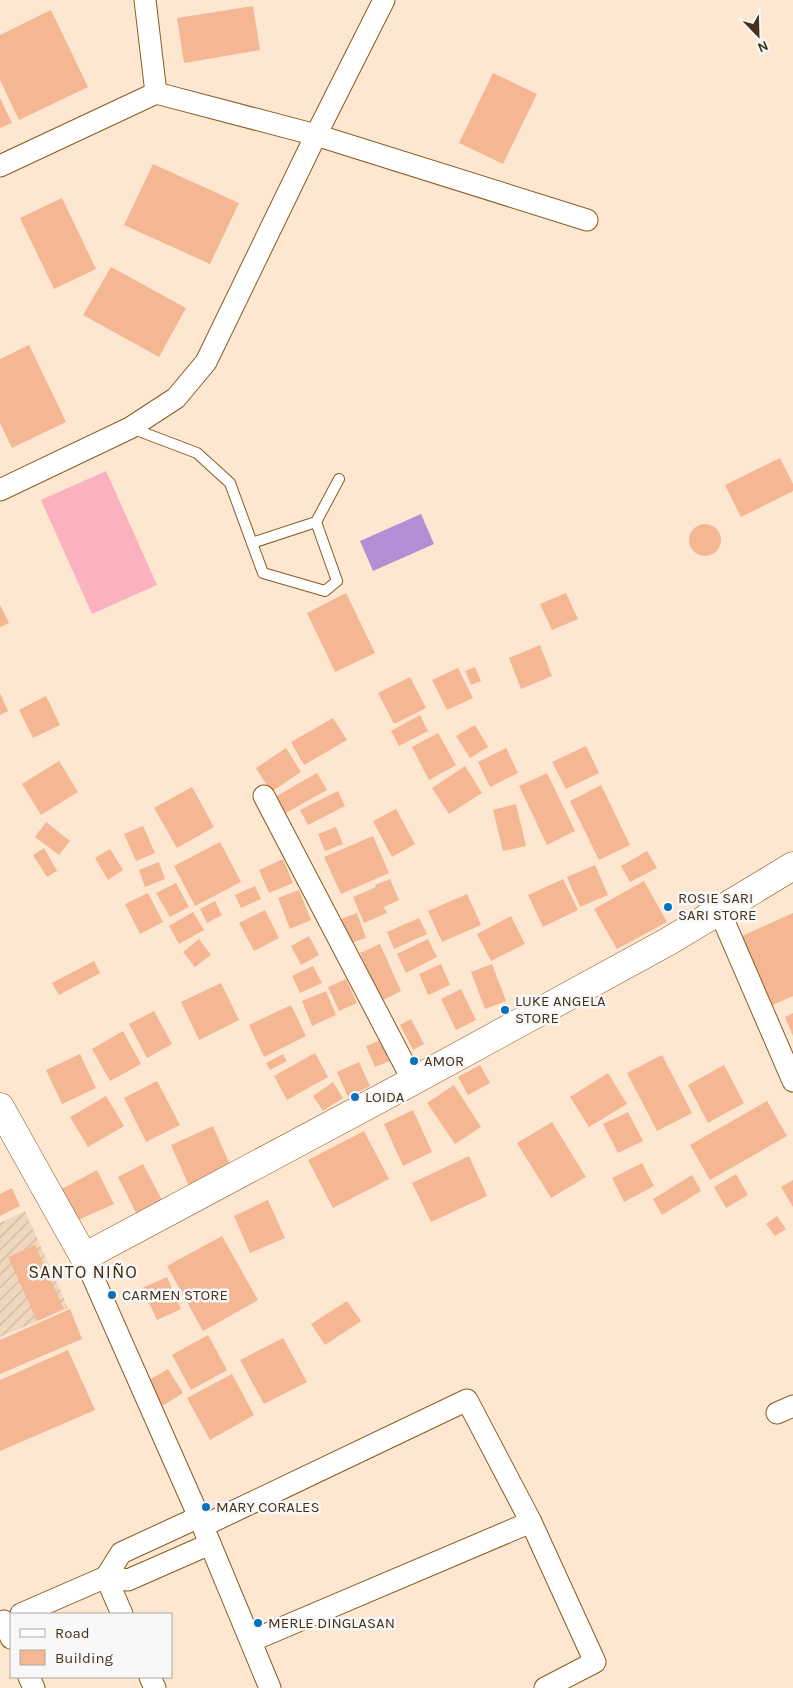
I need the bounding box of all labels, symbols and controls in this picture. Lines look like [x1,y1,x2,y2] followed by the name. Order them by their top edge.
[733,10,783,60] north arrow
[755,37,771,56] text: N
[678,889,757,924] place label: ROSIE SARI SARI STORE
[662,901,674,913] marker: ROSIE SARI SARI STORE
[515,992,606,1027] place label: LUKE ANGELA STORE
[499,1004,511,1016] marker: LUKE ANGELA STORE
[424,1052,464,1070] place label: AMOR
[408,1055,420,1067] marker: AMOR
[365,1088,405,1106] place label: LOIDA
[349,1091,361,1103] marker: LOIDA
[28,1261,138,1283] district label: SANTO NIÑO
[122,1286,228,1304] place label: CARMEN STORE
[106,1289,118,1301] marker: CARMEN STORE
[216,1498,320,1516] place label: MARY CORALES
[200,1501,212,1513] marker: MARY CORALES
[10,1613,172,1678] legend
[268,1614,395,1632] place label: MERLE DINGLASAN
[252,1617,264,1629] marker: MERLE DINGLASAN
[55,1624,90,1642] text: Road
[55,1649,113,1667] text: Building

